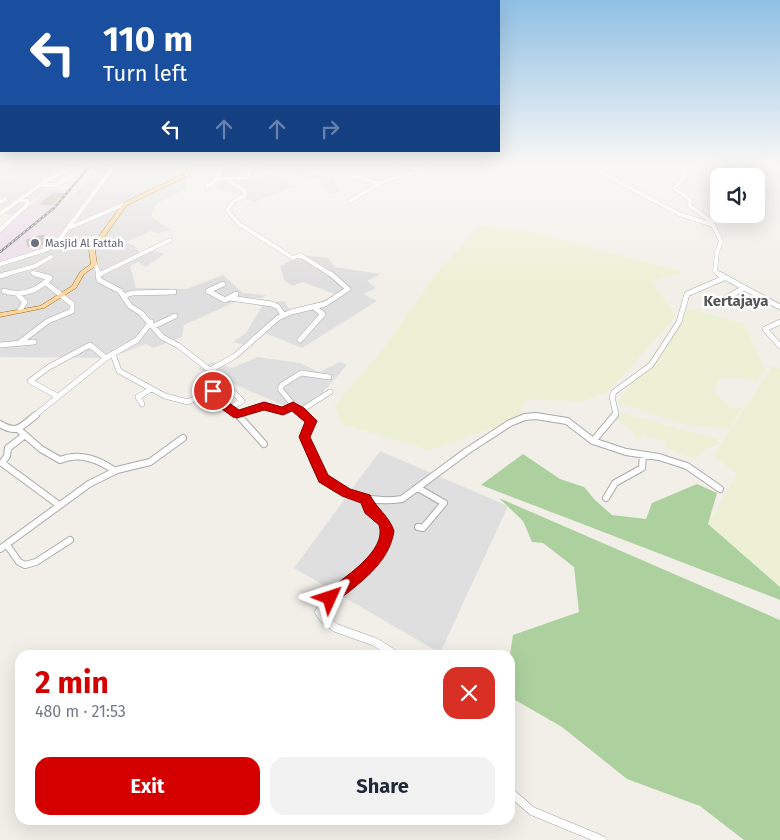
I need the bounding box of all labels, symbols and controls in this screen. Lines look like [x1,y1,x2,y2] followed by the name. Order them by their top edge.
[103,18,193,60] text: 110 m
[20,20,85,85] icon: left
[103,60,187,87] text: Turn left
[157,115,185,143] icon: left
[210,115,238,143] icon: ahead
[263,115,291,143] icon: ahead
[316,115,344,143] icon: right
[710,168,765,223] map controls
[710,168,765,223] button: sound
[29,237,41,249] marker: Masjid Al Fattah
[45,237,124,250] place label: Masjid Al Fattah
[703,292,769,310] district label: Kertajaya
[192,370,234,412] pin
[199,377,227,405] icon: arrive
[303,571,355,623] position arrow
[35,665,109,701] text: 2 min
[443,667,495,719] button: close
[35,702,126,721] text: 480 m · 21:53
[35,757,260,815] button: Exit
[270,757,495,815] button: Share

